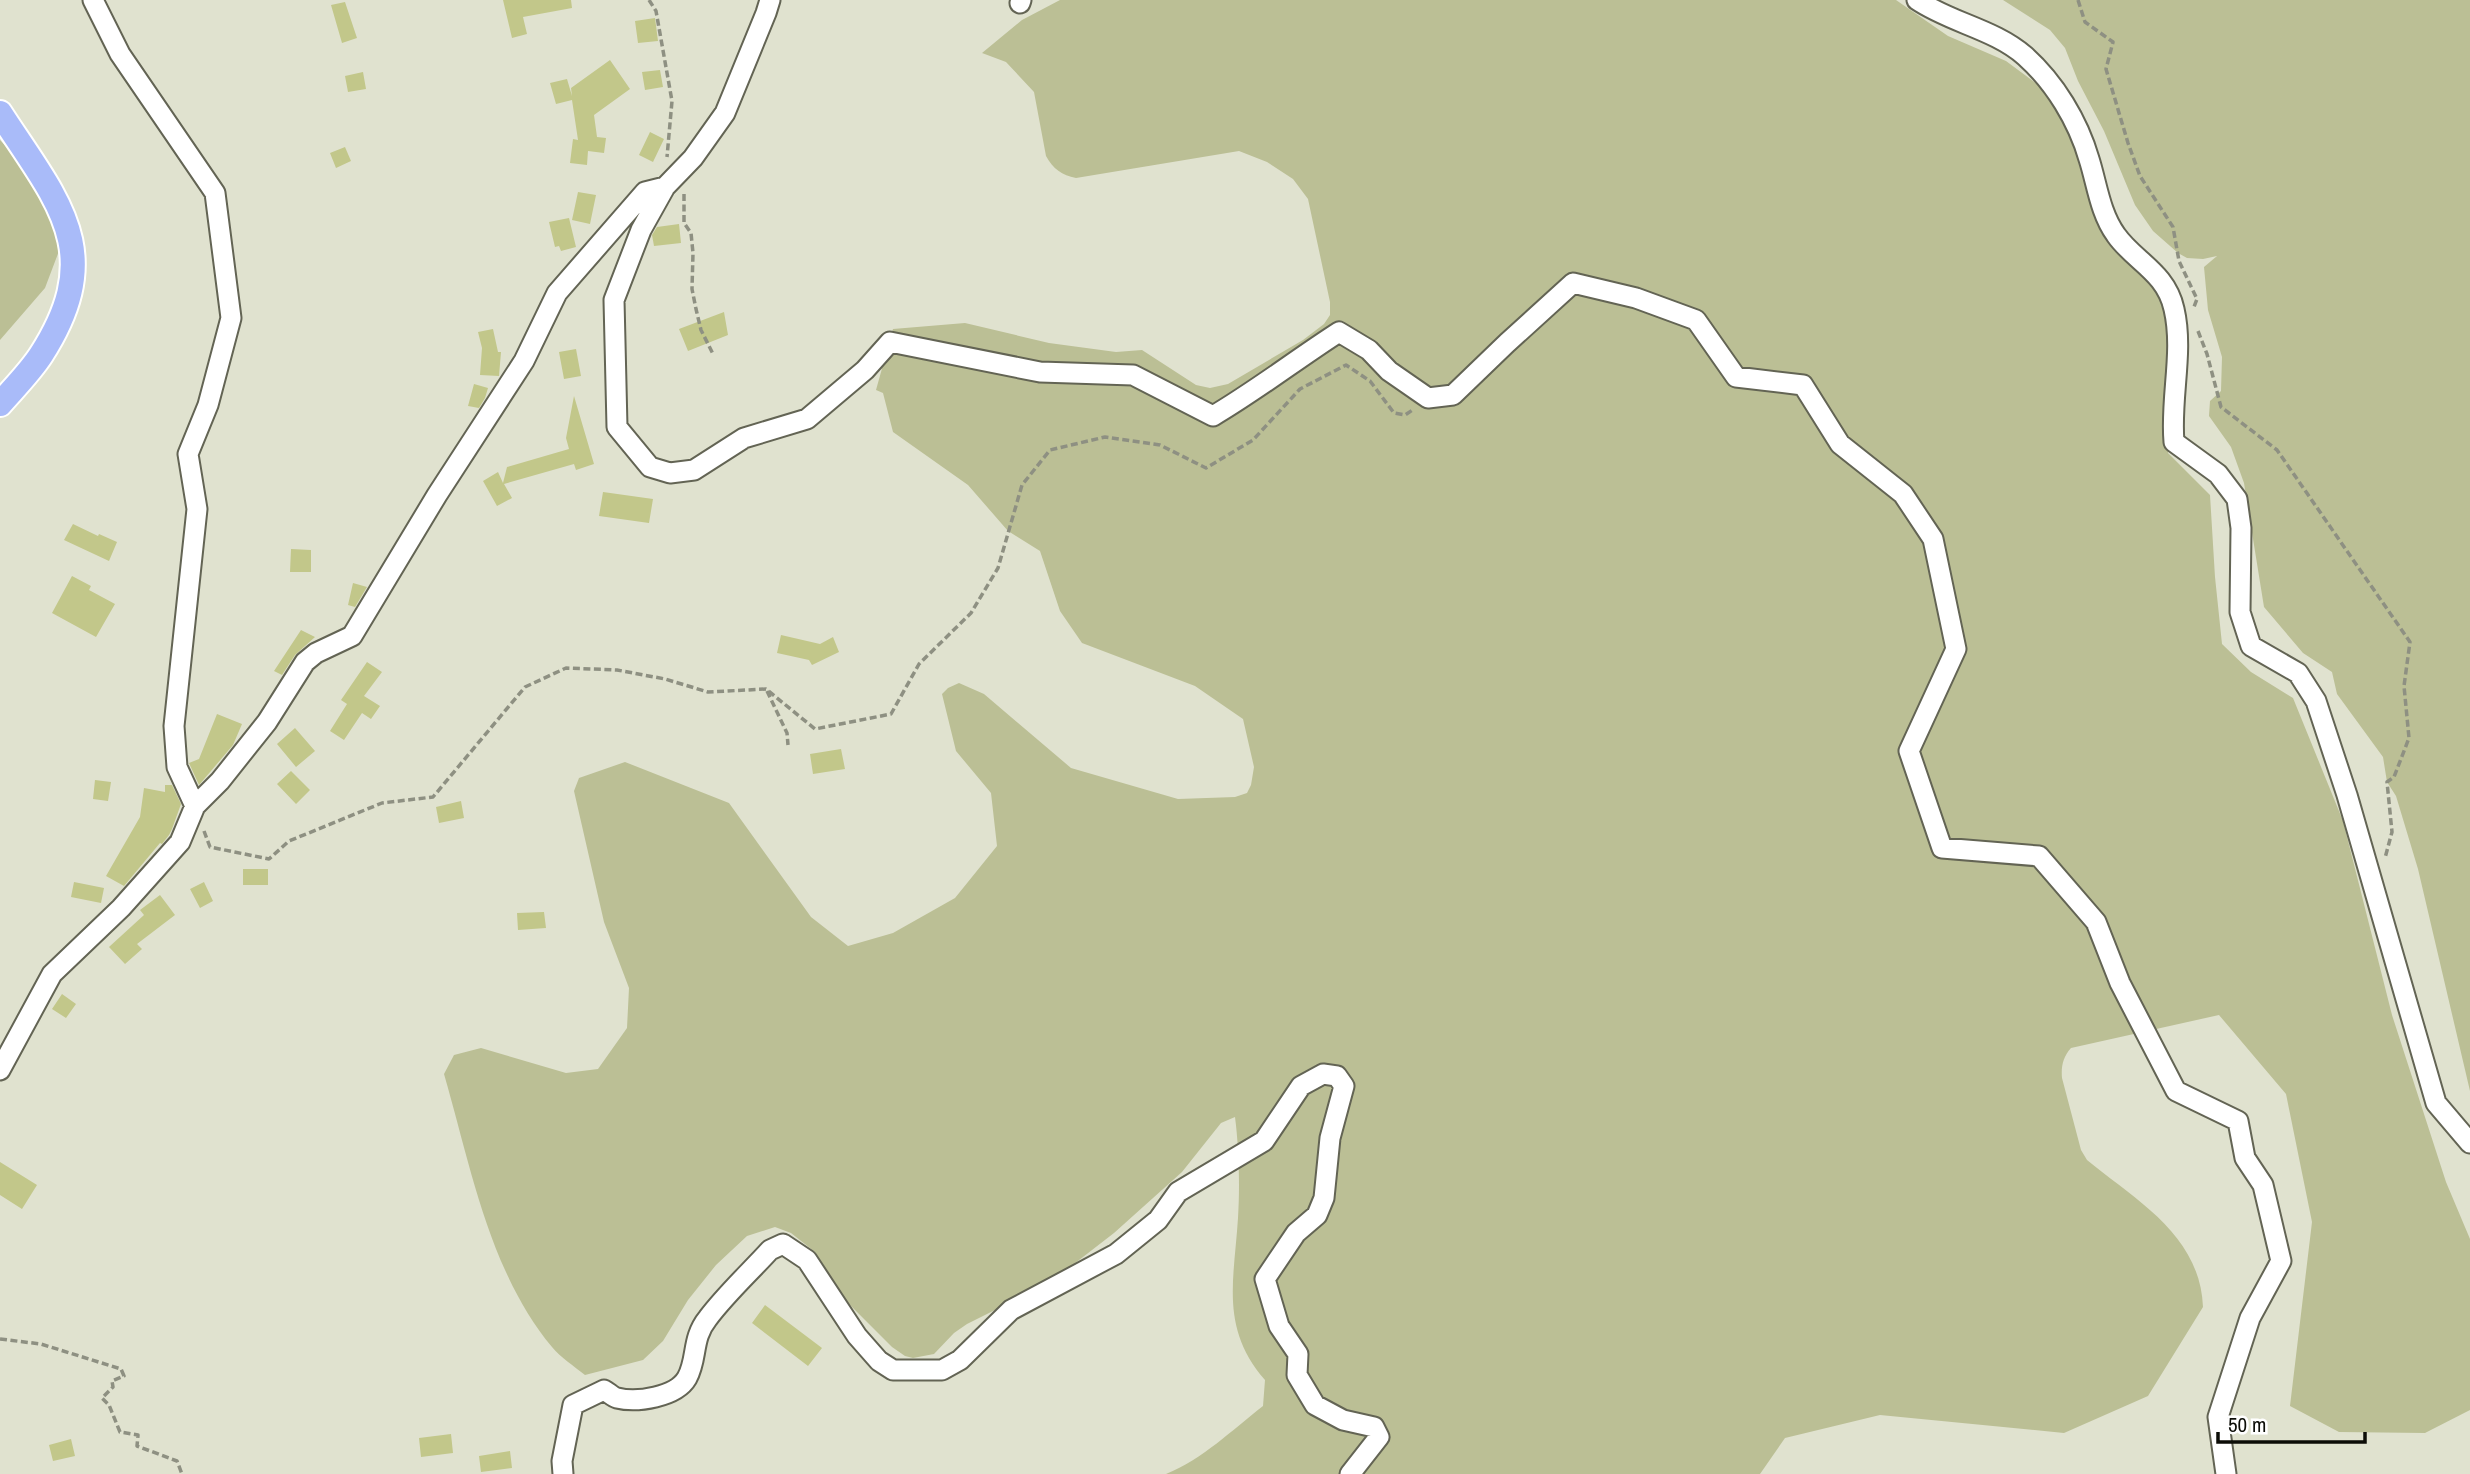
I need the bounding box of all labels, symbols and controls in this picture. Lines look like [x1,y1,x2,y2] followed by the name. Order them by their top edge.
[2218,1400,2365,1444] scale bar
[2228,1410,2266,1439] text: 50 m

